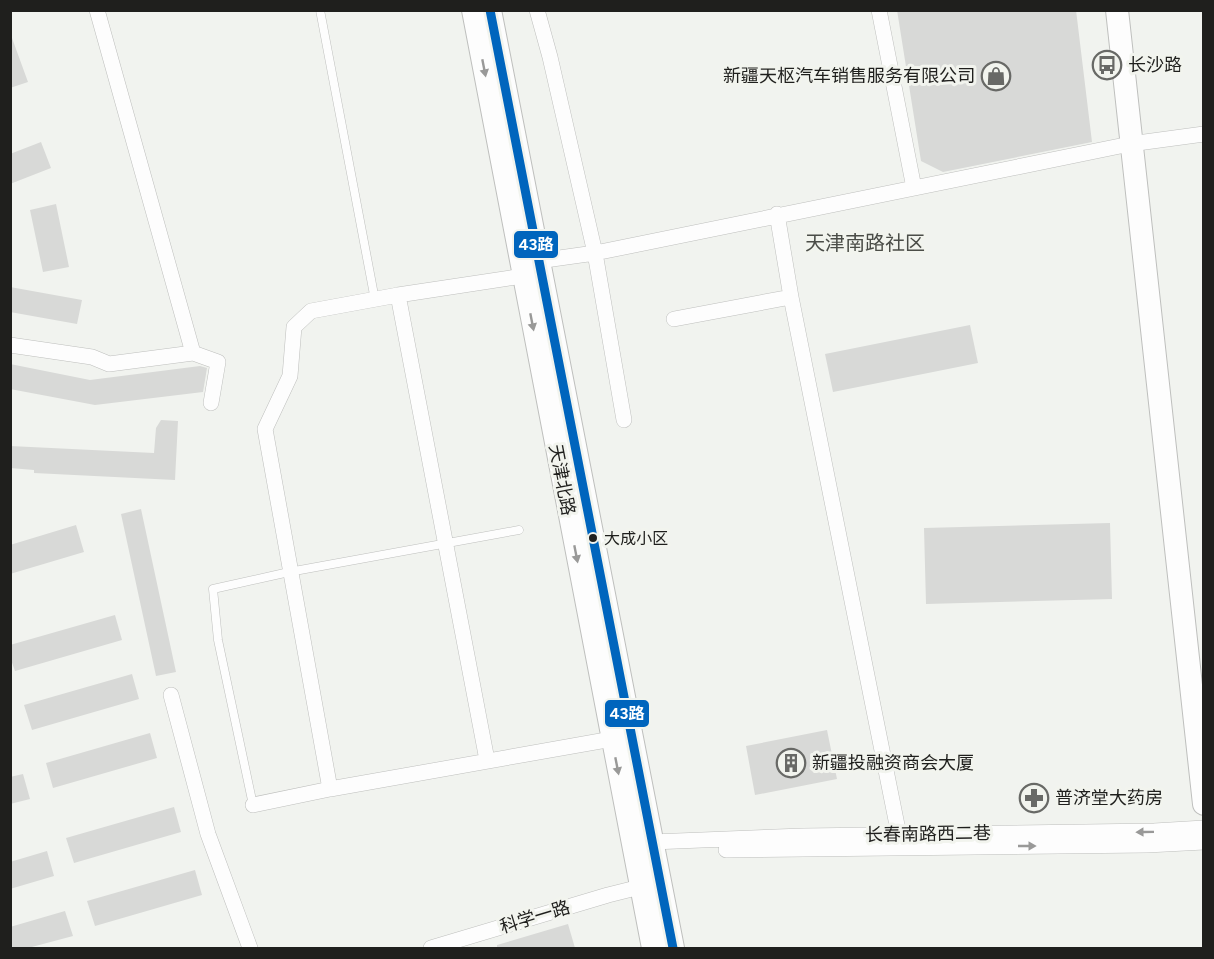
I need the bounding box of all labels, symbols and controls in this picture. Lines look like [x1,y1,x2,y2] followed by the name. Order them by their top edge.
[1091,49,1123,81] bus stop icon: 长沙路
[1128,54,1182,76] place label: 长沙路
[480,59,489,78] one-way arrow
[980,60,1012,92] shop icon: 新疆天枢汽车销售服务有限公司
[723,65,975,87] place label: 新疆天枢汽车销售服务有限公司
[513,230,559,259] line badge: 43路
[805,231,925,255] district label: 天津南路社区
[518,235,554,254] text: 43路
[528,312,537,331] one-way arrow
[544,443,580,517] street label: 天津北路
[604,529,668,548] place label: 大成小区
[587,532,599,544] marker: 大成小区
[572,545,581,564] one-way arrow
[604,699,650,728] line badge: 43路
[609,704,645,723] text: 43路
[775,747,807,779] building icon: 新疆投融资商会大厦
[812,752,974,774] place label: 新疆投融资商会大厦
[613,757,622,776] one-way arrow
[1018,782,1050,814] pharmacy icon: 普济堂大药房
[1055,787,1163,809] place label: 普济堂大药房
[865,822,991,846] street label: 长春南路西二巷
[1136,827,1155,836] one-way arrow
[1018,841,1037,851] one-way arrow
[497,896,573,938] street label: 科学一路

